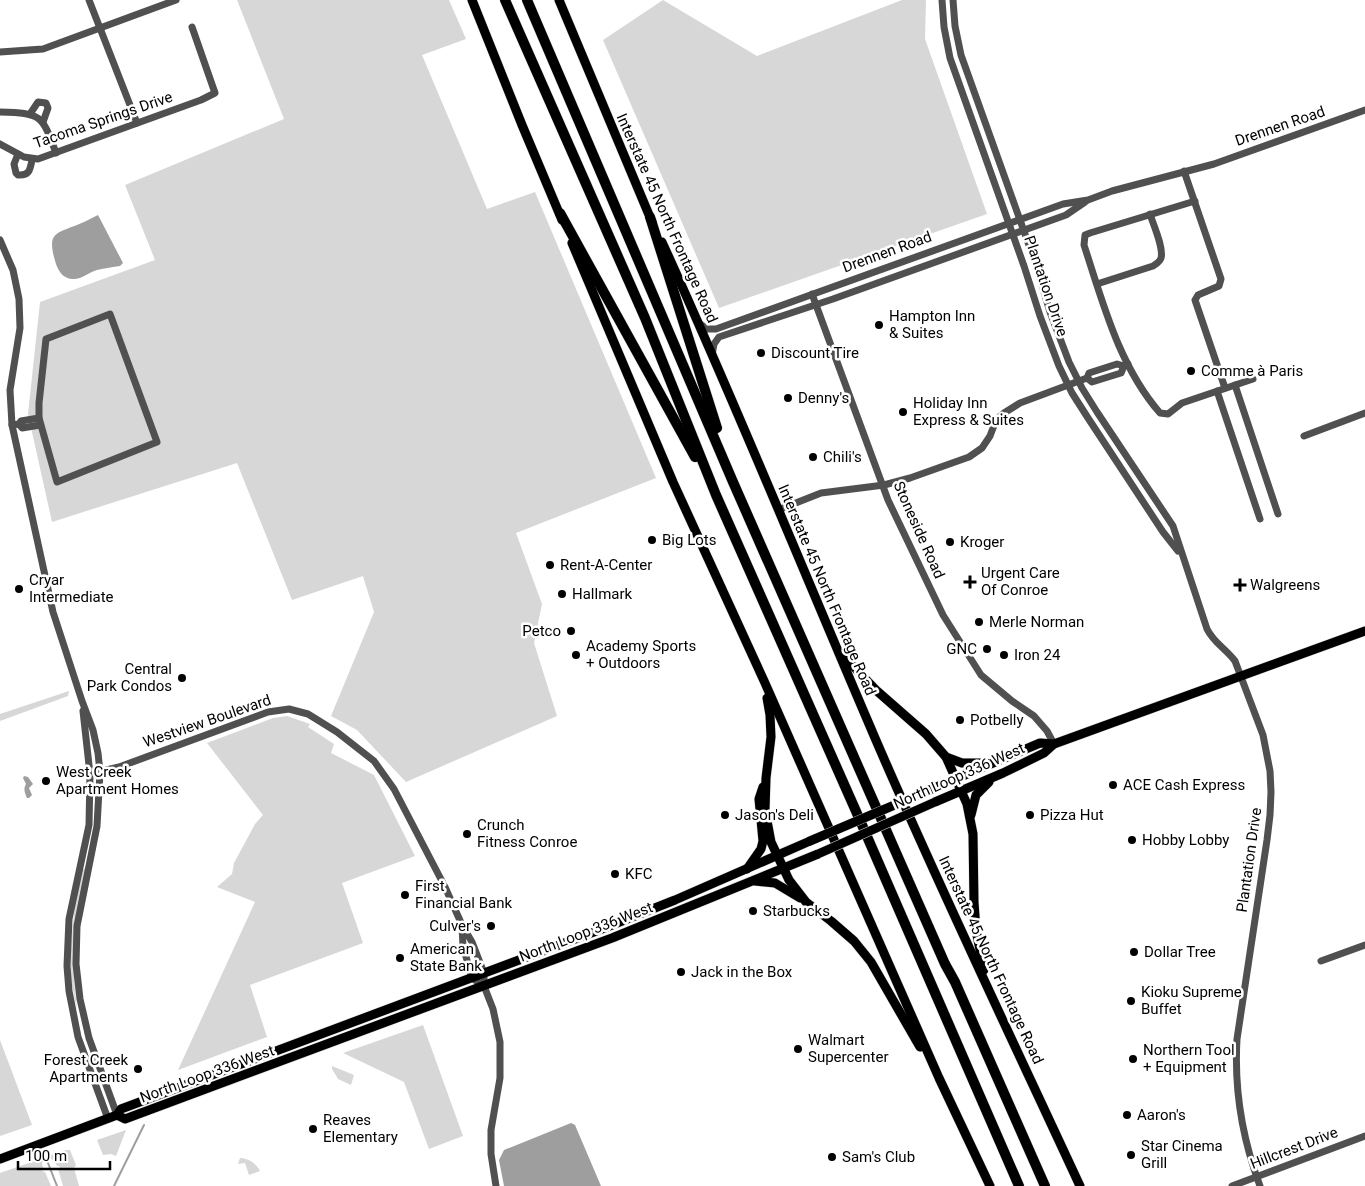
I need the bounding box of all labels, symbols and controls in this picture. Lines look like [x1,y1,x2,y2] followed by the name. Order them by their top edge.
[31,88,175,152] street label: Tacoma Springs Drive
[1233,102,1327,150] street label: Drennen Road
[613,110,721,326] street label: Interstate 45 North Frontage Road
[840,228,934,276] street label: Drennen Road
[1020,233,1072,339] street label: Plantation Drive
[889,307,975,342] place label: Hampton Inn & Suites
[873,319,885,331] marker: Hampton Inn & Suites
[771,344,859,362] place label: Discount Tire
[755,347,767,359] marker: Discount Tire
[1201,362,1303,380] place label: Comme à Paris
[1185,365,1197,377] marker: Comme à Paris
[798,389,849,407] place label: Denny's
[782,392,794,404] marker: Denny's
[913,394,1024,429] place label: Holiday Inn Express & Suites
[897,406,909,418] marker: Holiday Inn Express & Suites
[823,448,862,466] place label: Chili's
[807,451,819,463] marker: Chili's
[890,479,948,581] street label: Stoneside Road
[774,482,880,698] street label: Interstate 45 North Frontage Road
[662,531,716,549] place label: Big Lots
[960,533,1004,551] place label: Kroger
[646,534,658,546] marker: Big Lots
[944,536,956,548] marker: Kroger
[560,556,652,574] place label: Rent-A-Center
[544,559,556,571] marker: Rent-A-Center
[981,564,1060,599] place label: Urgent Care Of Conroe
[29,571,114,606] place label: Cryar Intermediate
[963,575,977,589] marker: Urgent Care Of Conroe
[1250,576,1320,594] place label: Walgreens
[1234,579,1246,591] marker: Walgreens
[13,583,25,595] marker: Cryar Intermediate
[572,585,633,603] place label: Hallmark
[556,588,568,600] marker: Hallmark
[989,613,1084,631] place label: Merle Norman
[973,616,985,628] marker: Merle Norman
[522,622,561,640] place label: Petco
[565,625,577,637] marker: Petco
[586,637,696,672] place label: Academy Sports + Outdoors
[946,640,977,658] place label: GNC
[981,643,993,655] marker: GNC
[1014,646,1061,664] place label: Iron 24
[570,649,582,661] marker: Academy Sports + Outdoors
[998,649,1010,661] marker: Iron 24
[87,660,172,695] place label: Central Park Condos
[176,672,188,684] marker: Central Park Condos
[141,691,273,751] street label: Westview Boulevard
[970,711,1024,729] place label: Potbelly
[954,714,966,726] marker: Potbelly
[891,739,1027,813] street label: North Loop 336 West
[56,763,179,798] place label: West Creek Apartment Homes
[40,775,52,787] marker: West Creek Apartment Homes
[1123,776,1245,794] place label: ACE Cash Express
[1107,779,1119,791] marker: ACE Cash Express
[735,806,814,824] place label: Jason's Deli
[1040,806,1104,824] place label: Pizza Hut
[1233,807,1265,913] street label: Plantation Drive
[719,809,731,821] marker: Jason's Deli
[1024,809,1036,821] marker: Pizza Hut
[477,816,577,851] place label: Crunch Fitness Conroe
[461,828,473,840] marker: Crunch Fitness Conroe
[1142,831,1229,849] place label: Hobby Lobby
[1126,834,1138,846] marker: Hobby Lobby
[935,853,1047,1067] street label: Interstate 45 North Frontage Road
[625,865,653,883] place label: KFC
[609,868,621,880] marker: KFC
[415,877,512,912] place label: First Financial Bank
[399,889,411,901] marker: First Financial Bank
[517,898,655,966] street label: North Loop 336 West
[763,902,830,920] place label: Starbucks
[747,905,759,917] marker: Starbucks
[429,917,481,935] place label: Culver's
[485,920,497,932] marker: Culver's
[410,940,482,975] place label: American State Bank
[1144,943,1216,961] place label: Dollar Tree
[1128,946,1140,958] marker: Dollar Tree
[394,952,406,964] marker: American State Bank
[691,963,793,981] place label: Jack in the Box
[675,966,687,978] marker: Jack in the Box
[1141,983,1242,1018] place label: Kioku Supreme Buffet
[1125,995,1137,1007] marker: Kioku Supreme Buffet
[808,1031,889,1066] place label: Walmart Supercenter
[137,1041,277,1107] street label: North Loop 336 West
[1143,1041,1235,1076] place label: Northern Tool + Equipment
[792,1043,804,1055] marker: Walmart Supercenter
[44,1051,128,1086] place label: Forest Creek Apartments
[1127,1053,1139,1065] marker: Northern Tool + Equipment
[132,1063,144,1075] marker: Forest Creek Apartments
[1137,1106,1186,1124] place label: Aaron's
[1121,1109,1133,1121] marker: Aaron's
[323,1111,398,1146] place label: Reaves Elementary
[307,1123,319,1135] marker: Reaves Elementary
[1248,1123,1340,1173] street label: Hillcrest Drive
[1141,1137,1223,1172] place label: Star Cinema Grill
[18,1138,110,1170] scale bar
[25,1147,67,1165] text: 100 m
[842,1148,915,1166] place label: Sam's Club
[1125,1149,1137,1161] marker: Star Cinema Grill
[826,1151,838,1163] marker: Sam's Club

